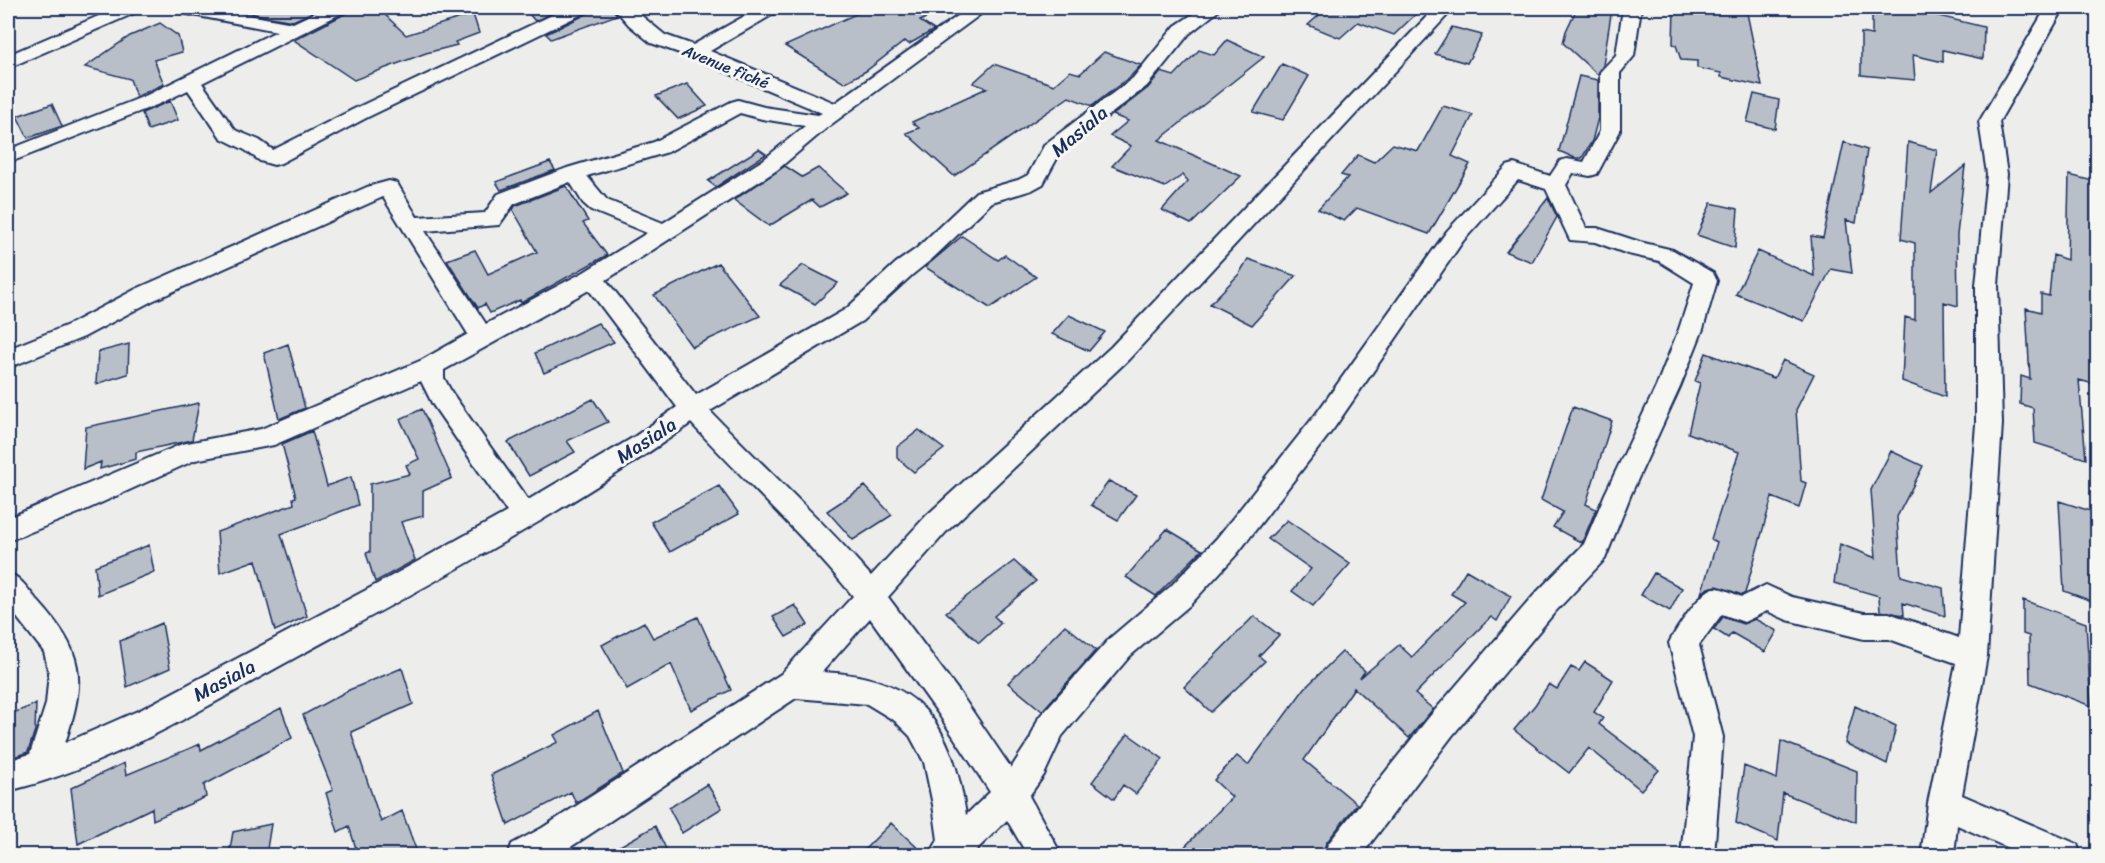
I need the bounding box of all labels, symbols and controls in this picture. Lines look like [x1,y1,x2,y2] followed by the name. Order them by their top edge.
[677,35,774,97] street label: Avenue fiché
[1042,96,1116,166] street label: Masiala
[609,408,684,473] street label: Masiala
[186,649,262,712] street label: Masiala

